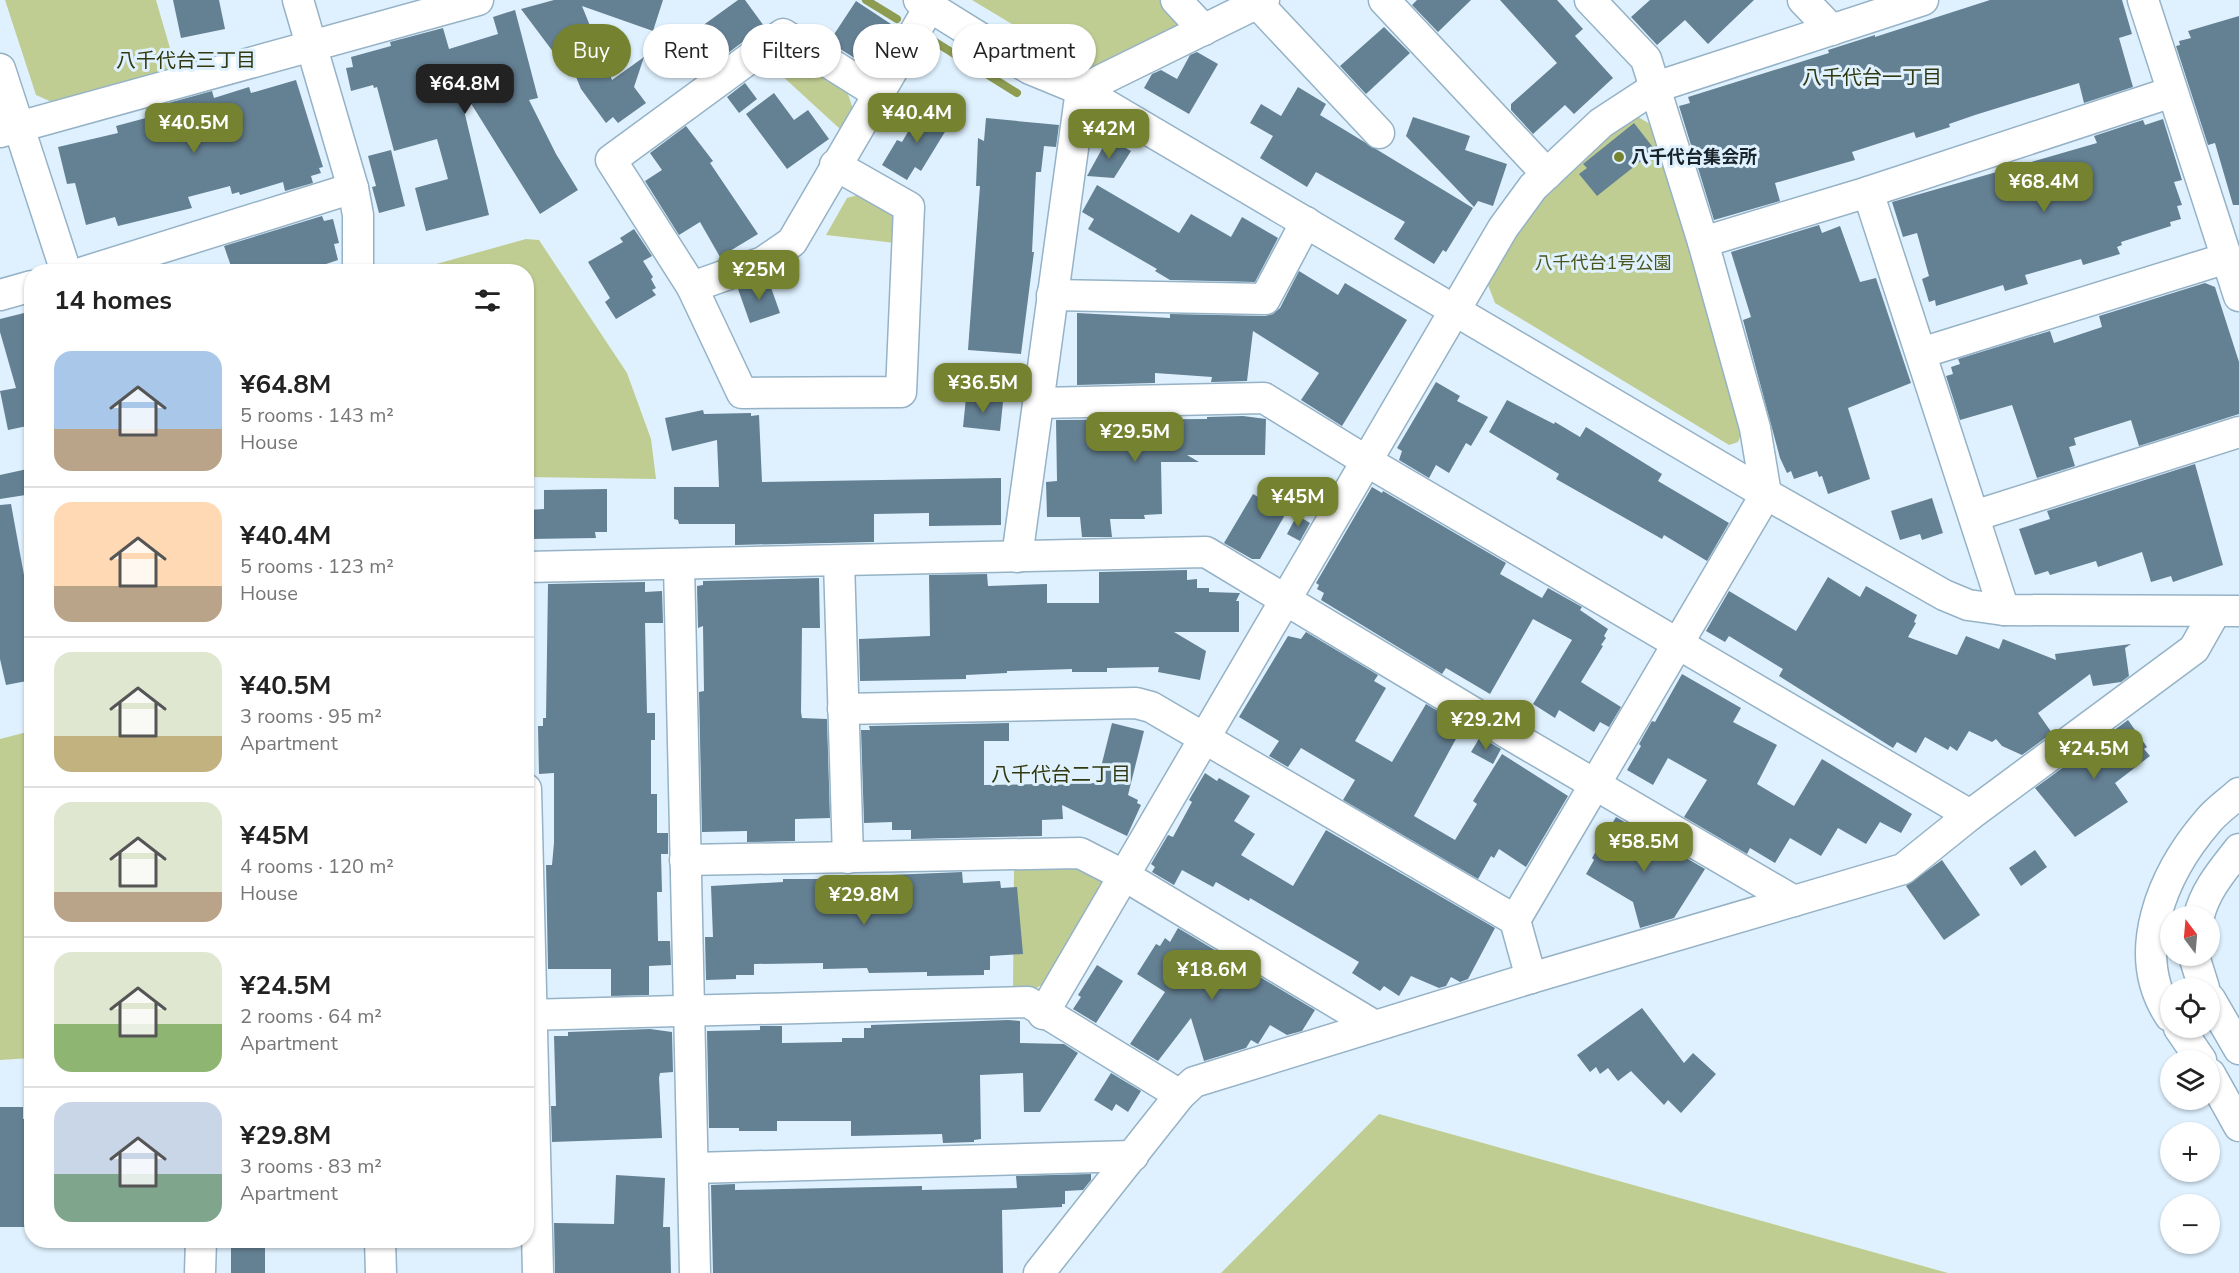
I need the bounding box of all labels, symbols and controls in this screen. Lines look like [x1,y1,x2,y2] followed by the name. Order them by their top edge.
[552,24,631,78] chip: Buy
[643,24,729,78] chip: Rent
[741,24,841,78] chip: Filters
[853,24,940,78] chip: New
[952,24,1096,78] chip: Apartment
[116,47,256,74] district label: 八千代台三丁目
[416,64,514,115] pin: ¥64.8M
[1802,64,1942,91] district label: 八千代台一丁目
[430,70,500,97] text: ¥64.8M
[868,93,966,144] pin: ¥40.4M
[882,99,952,126] text: ¥40.4M
[145,103,243,154] pin: ¥40.5M
[159,109,229,136] text: ¥40.5M
[1073,109,1145,160] pin: ¥42M
[1082,115,1136,142] text: ¥42M
[1631,145,1757,169] place label: 八千代台集会所
[1612,150,1626,164] marker: 八千代台集会所
[1995,162,2093,213] pin: ¥68.4M
[2009,168,2079,195] text: ¥68.4M
[723,250,795,301] pin: ¥25M
[1535,251,1671,275] park label: 八千代台1号公園
[732,256,786,283] text: ¥25M
[54,283,172,318] text: 14 homes
[471,284,504,317] icon: filters
[934,363,1032,414] pin: ¥36.5M
[240,367,331,402] text: ¥64.8M
[948,369,1018,396] text: ¥36.5M
[102,375,174,447] icon: home
[240,402,394,429] text: 5 rooms · 143 m²
[1086,412,1184,463] pin: ¥29.5M
[1100,418,1170,445] text: ¥29.5M
[240,429,298,456] text: House
[1262,477,1334,528] pin: ¥45M
[1271,483,1325,510] text: ¥45M
[240,518,331,553] text: ¥40.4M
[102,526,174,598] icon: home
[240,553,394,580] text: 5 rooms · 123 m²
[240,580,298,607] text: House
[240,668,331,703] text: ¥40.5M
[102,676,174,748] icon: home
[1437,700,1535,751] pin: ¥29.2M
[240,703,382,730] text: 3 rooms · 95 m²
[1451,706,1521,733] text: ¥29.2M
[2045,729,2143,780] pin: ¥24.5M
[240,730,338,757] text: Apartment
[2059,735,2129,762] text: ¥24.5M
[991,761,1131,788] district label: 八千代台二丁目
[240,818,309,853] text: ¥45M
[1595,822,1693,873] pin: ¥58.5M
[102,826,174,898] icon: home
[1609,828,1679,855] text: ¥58.5M
[240,853,394,880] text: 4 rooms · 120 m²
[815,875,913,926] pin: ¥29.8M
[240,880,298,907] text: House
[829,881,899,908] text: ¥29.8M
[2160,906,2220,966] north arrow
[2160,906,2220,1254] map controls
[1163,950,1261,1001] pin: ¥18.6M
[1177,956,1247,983] text: ¥18.6M
[240,968,331,1003] text: ¥24.5M
[102,976,174,1048] icon: home
[2160,978,2220,1038] button: locate
[240,1003,382,1030] text: 2 rooms · 64 m²
[240,1030,338,1057] text: Apartment
[2160,1050,2220,1110] button: layers
[240,1118,331,1153] text: ¥29.8M
[2160,1122,2220,1182] button: +
[102,1126,174,1198] icon: home
[240,1153,382,1180] text: 3 rooms · 83 m²
[240,1180,338,1207] text: Apartment
[2160,1194,2220,1254] button: −

